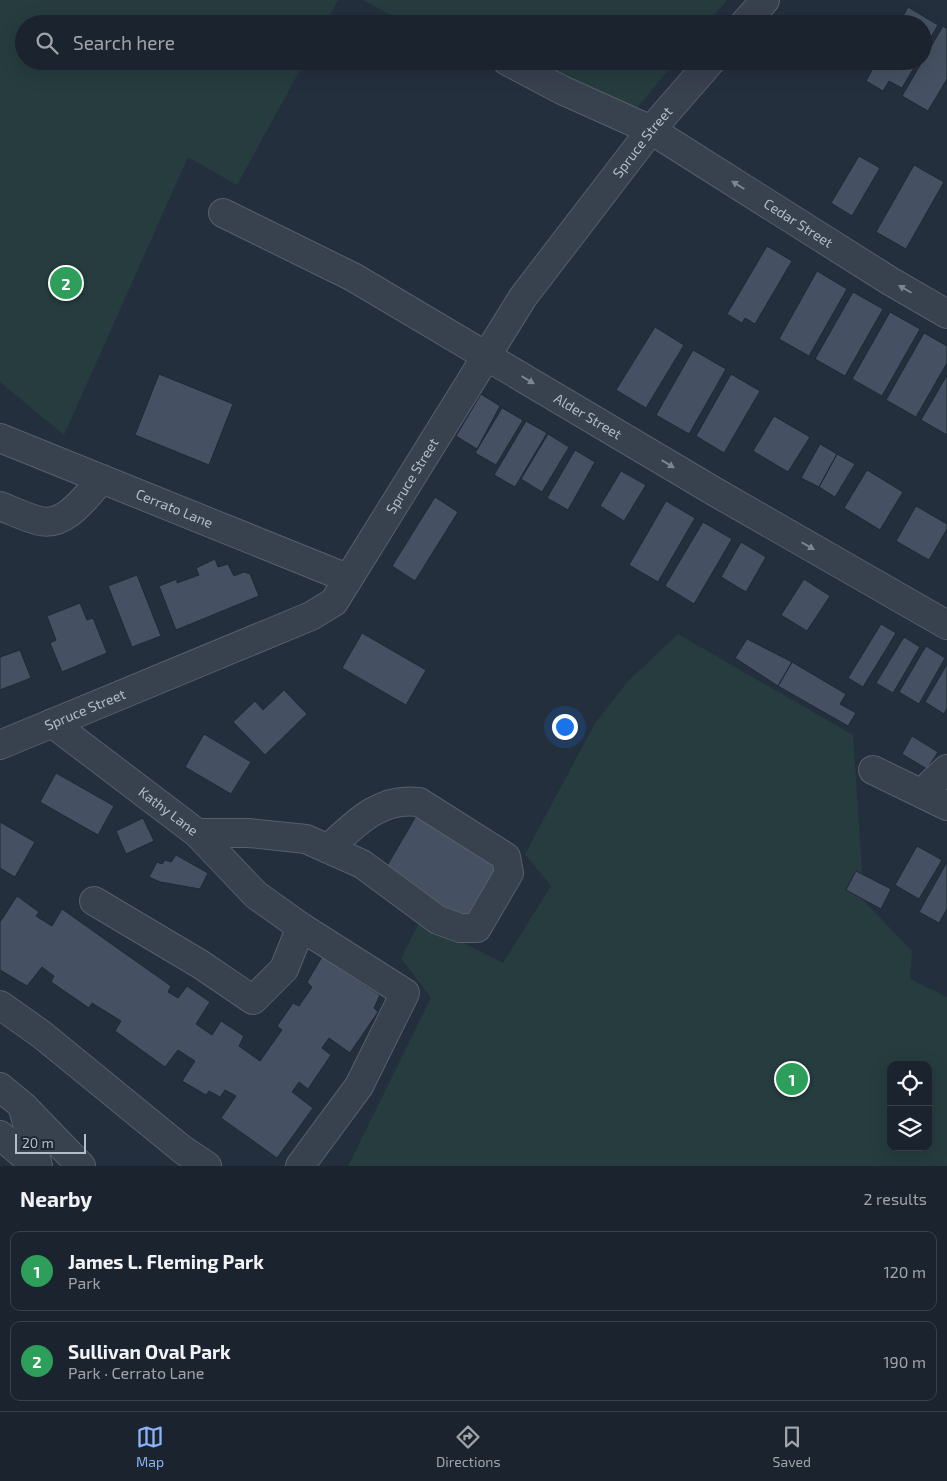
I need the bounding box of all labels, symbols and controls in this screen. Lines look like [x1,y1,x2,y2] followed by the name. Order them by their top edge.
[15,15,932,70] search box
[33,29,61,57] icon: search
[73,31,175,54] text: Search here
[609,103,675,181] street label: Spruce Street
[731,180,744,189] one-way arrow
[761,194,836,251] street label: Cedar Street
[50,264,82,302] pin: 2
[898,285,911,294] one-way arrow
[522,376,535,385] one-way arrow
[551,389,625,443] street label: Alder Street
[382,435,442,517] street label: Spruce Street
[661,459,674,468] one-way arrow
[134,485,215,531] street label: Cerrato Lane
[802,541,815,550] one-way arrow
[42,685,128,734] street label: Spruce Street
[552,714,578,740] your location
[135,783,202,839] street label: Kathy Lane
[776,1060,808,1098] pin: 1
[887,1061,932,1151] map controls
[887,1061,932,1106] button: locate
[887,1106,932,1151] button: layers
[15,1131,86,1154] scale bar
[22,1134,54,1151] text: 20 m
[20,1186,92,1211] text: Nearby
[864,1189,927,1208] text: 2 results
[68,1250,264,1273] text: James L. Fleming Park
[34,1262,40,1281] text: 1
[883,1262,926,1281] text: 120 m
[68,1273,101,1292] text: Park
[68,1340,231,1363] text: Sullivan Oval Park
[32,1352,42,1371] text: 2
[883,1352,926,1371] text: 190 m
[68,1363,204,1382] text: Park · Cerrato Lane
[136,1423,164,1470] tab: Map
[436,1423,501,1470] tab: Directions
[773,1423,811,1470] tab: Saved

